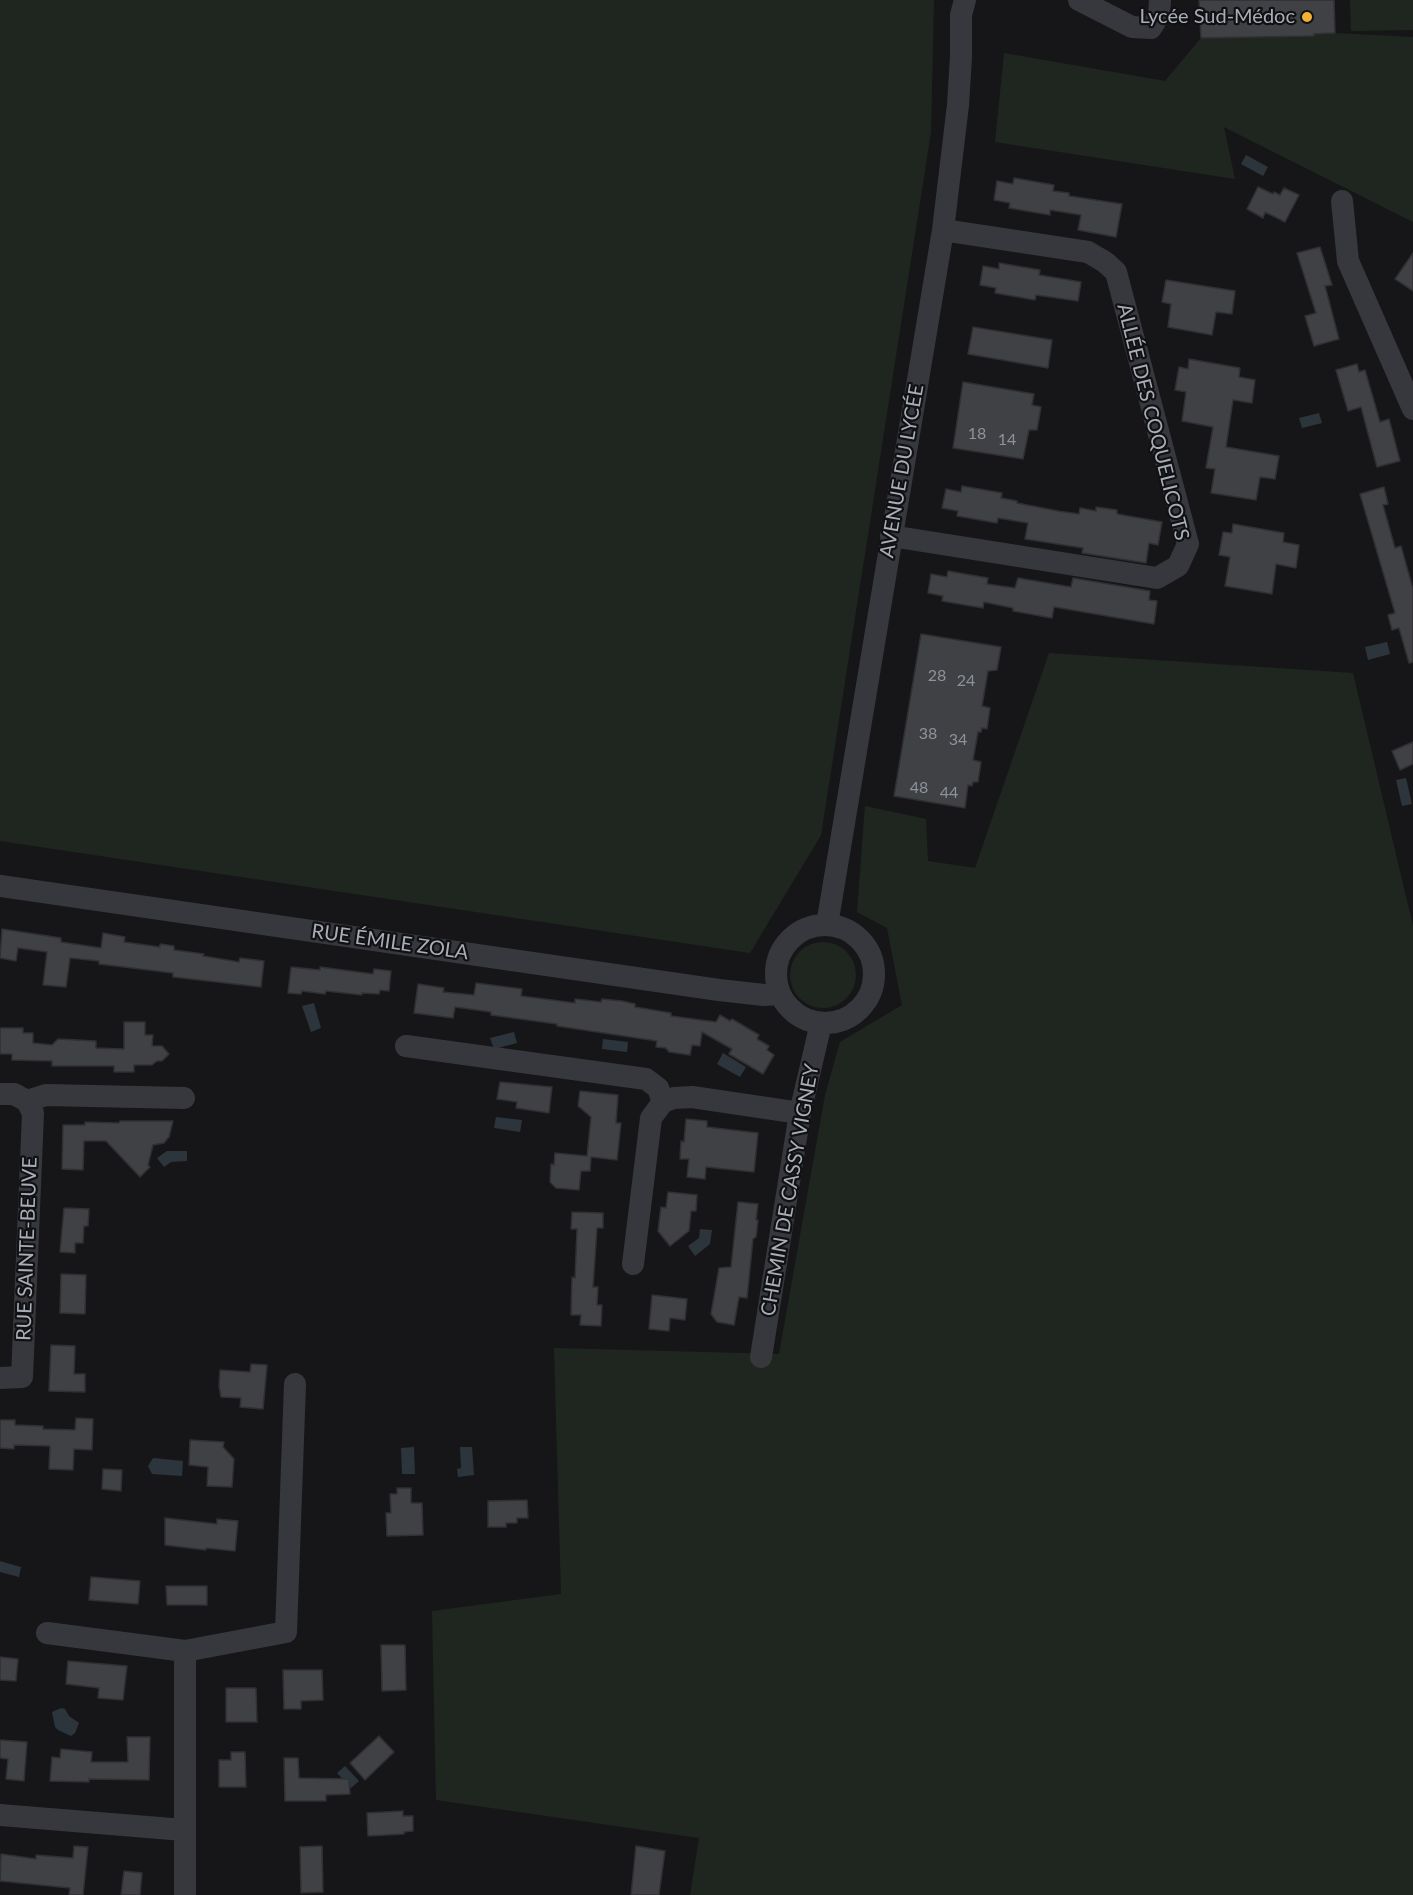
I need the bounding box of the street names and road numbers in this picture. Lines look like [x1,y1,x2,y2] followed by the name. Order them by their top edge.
[1112,301,1194,543] street label: ALLÉE DES COQUELICOTS
[875,382,929,560] street label: AVENUE DU LYCÉE
[310,919,470,965] street label: RUE ÉMILE ZOLA
[756,1062,824,1318] street label: CHEMIN DE CASSY VIGNEY
[12,1157,42,1341] street label: RUE SAINTE-BEUVE

